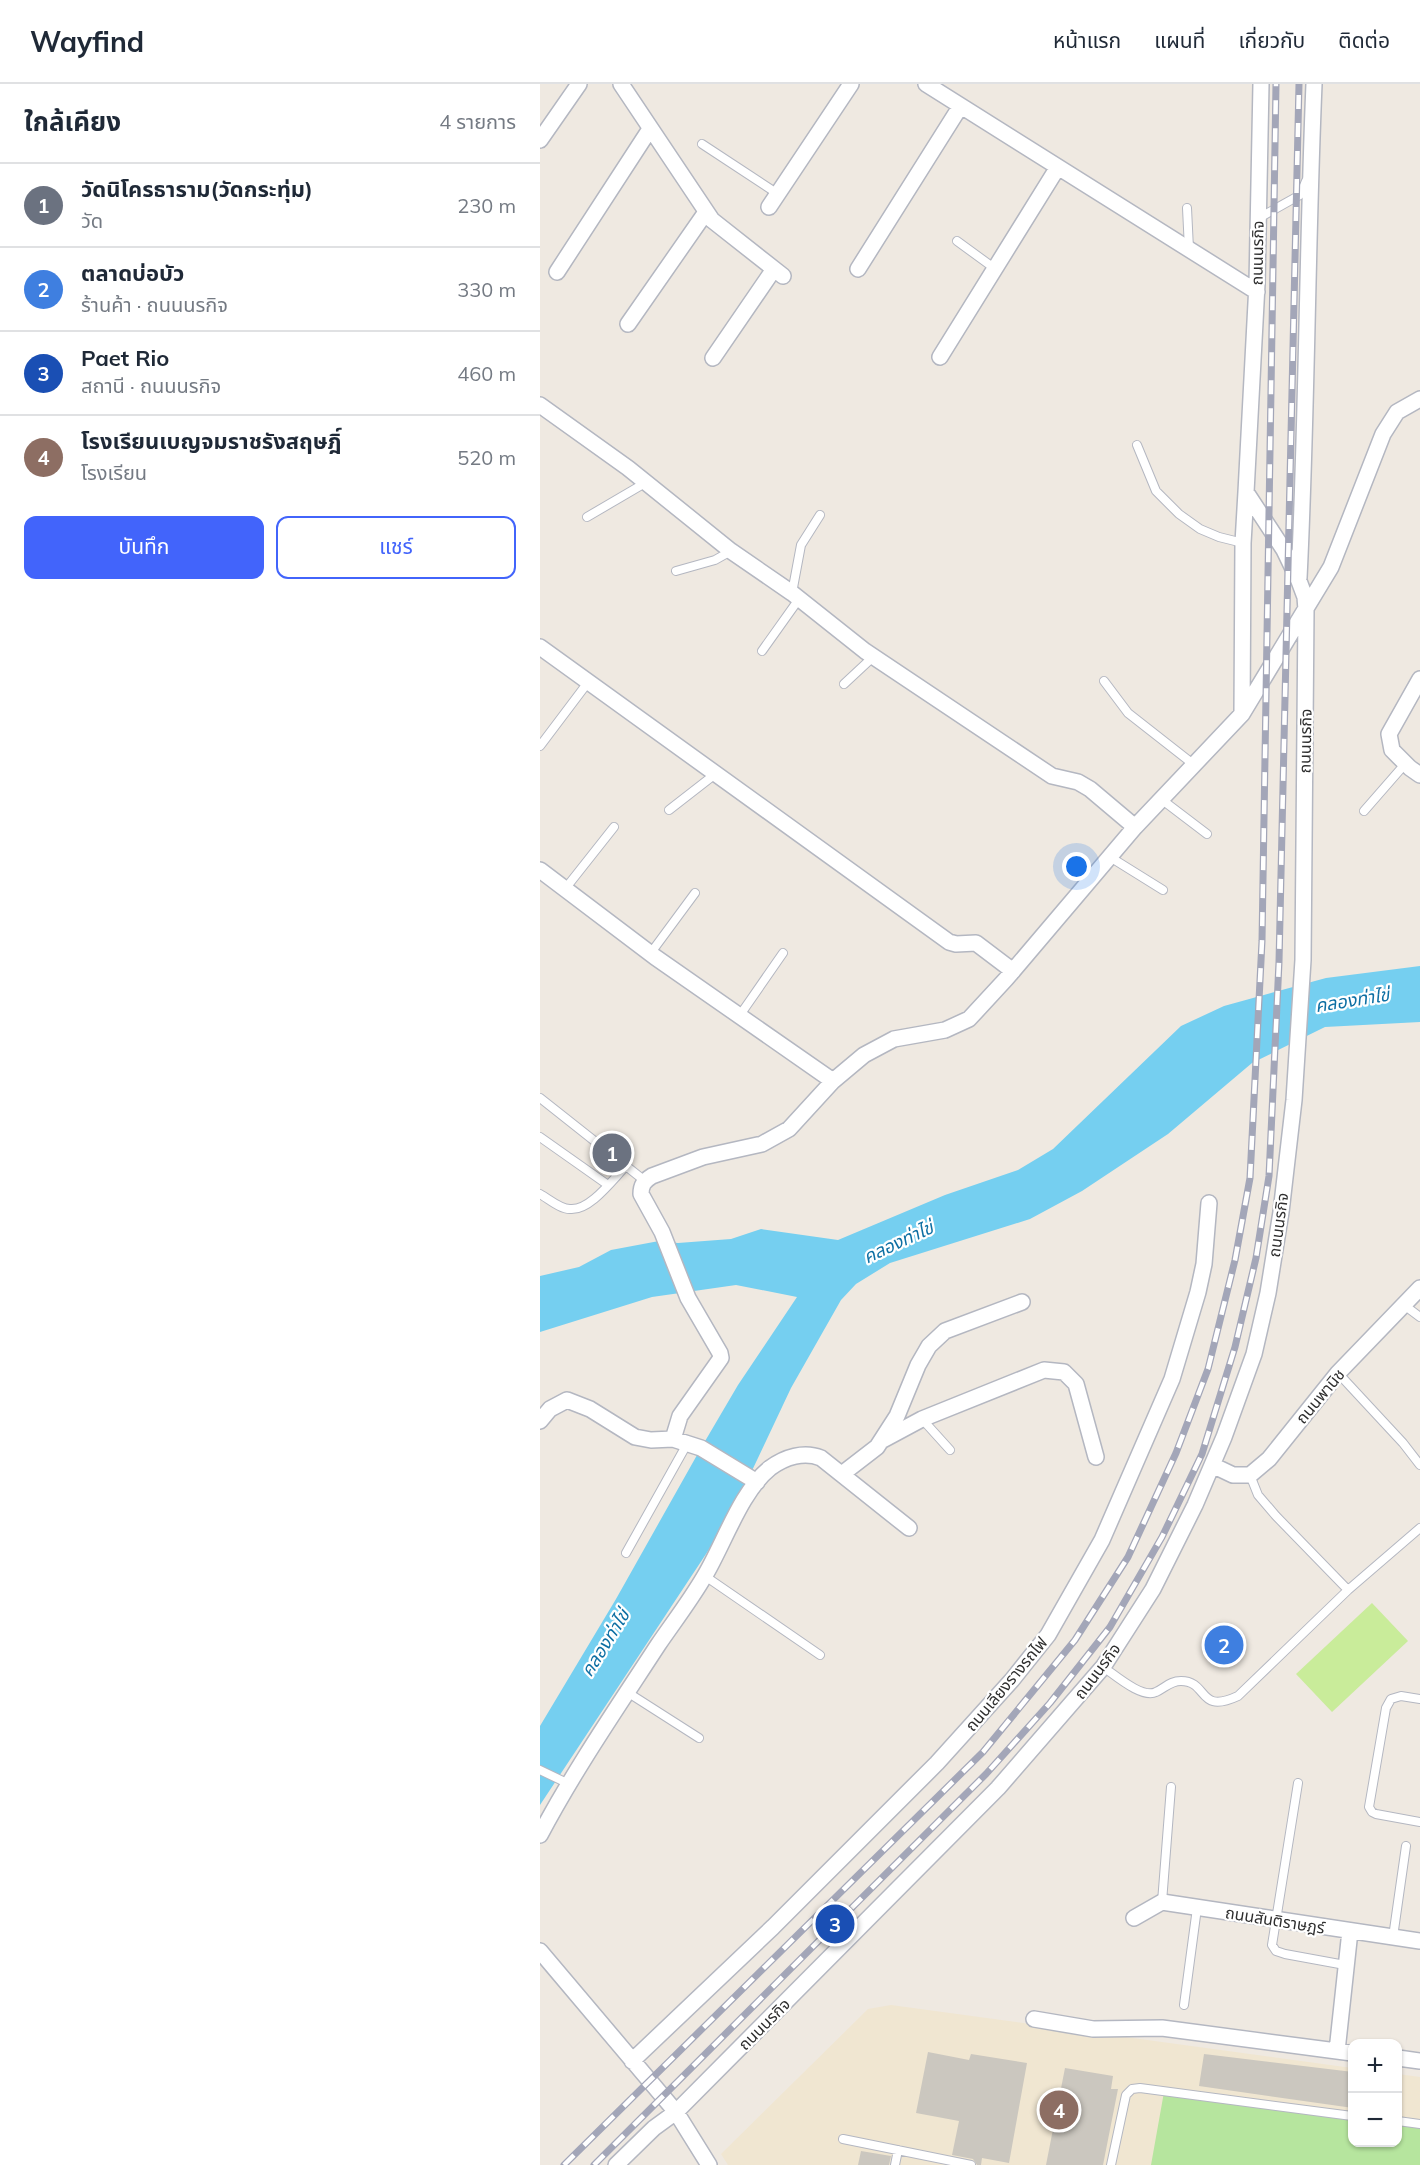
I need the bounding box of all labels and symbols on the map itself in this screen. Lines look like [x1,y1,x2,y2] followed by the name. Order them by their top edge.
[1246,220,1268,286] street label: ถนนนรกิจ
[1294,708,1316,774] street label: ถนนนรกิจ
[1062,852,1091,881] your location
[1313,982,1394,1017] water label: คลองท่าไข่
[592,1130,632,1176] pin: 1
[1264,1191,1292,1259] street label: ถนนนรกิจ
[859,1214,940,1268] water label: คลองท่าไข่
[1291,1364,1349,1428] street label: ถนนพานิช
[575,1603,636,1681] water label: คลองท่าไข่
[1204,1622,1244,1668] pin: 2
[961,1633,1051,1735] street label: ถนนเลียงรางรถไฟ
[1069,1639,1125,1703] street label: ถนนนรกิจ
[816,1902,854,1946] pin: 3
[1224,1902,1327,1938] street label: ถนนสันติราษฎร์
[734,1994,794,2054] street label: ถนนนรกิจ
[1040,2088,1078,2132] pin: 4

